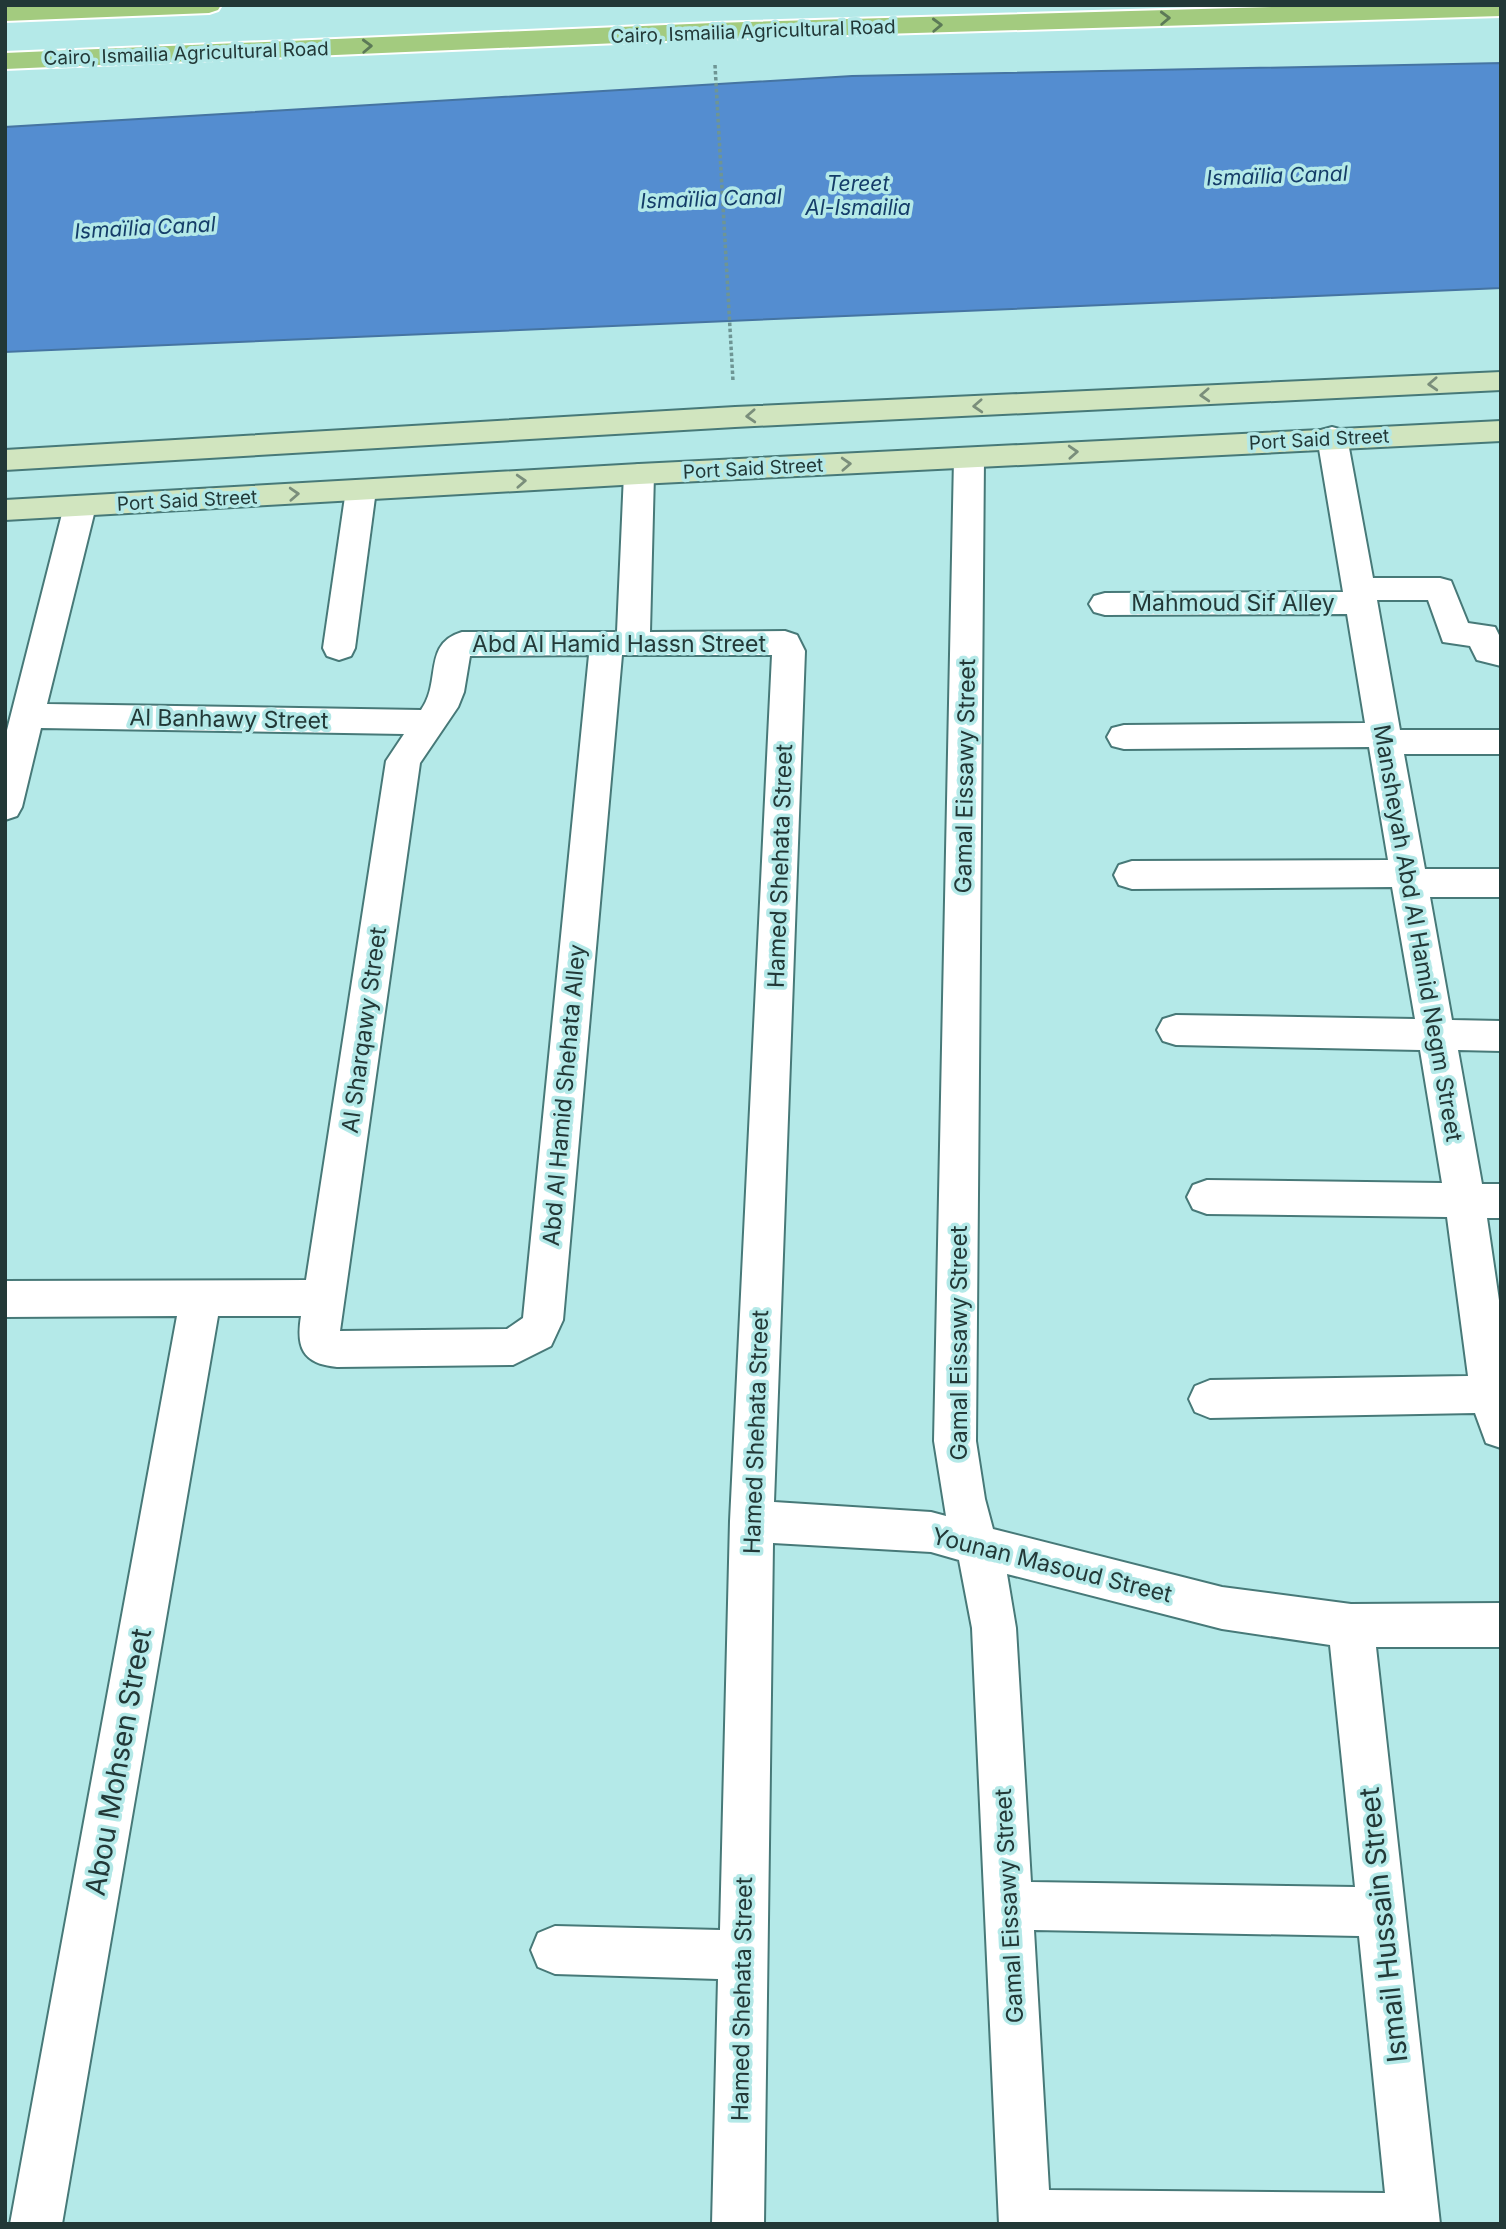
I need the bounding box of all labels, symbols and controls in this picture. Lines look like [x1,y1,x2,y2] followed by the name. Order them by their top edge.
[1160,10,1170,26] one-way arrow
[610,15,896,48] street label: Cairo, Ismailia Agricultural Road
[932,17,943,32] one-way arrow
[43,37,329,70] street label: Cairo, Ismailia Agricultural Road
[362,38,373,53] one-way arrow
[1206,161,1349,190] water label: Ismaïlia Canal
[804,171,911,220] water label: Tereet Al-Ismailia
[640,184,783,213] water label: Ismaïlia Canal
[74,211,217,244] water label: Ismaïlia Canal
[1427,377,1438,392] one-way arrow
[1200,387,1211,402] one-way arrow
[972,398,983,413] one-way arrow
[745,409,756,424] one-way arrow
[1248,424,1390,455] street label: Port Said Street
[1068,445,1079,460] one-way arrow
[682,453,824,484] street label: Port Said Street
[840,456,851,471] one-way arrow
[515,473,526,488] one-way arrow
[116,485,258,516] street label: Port Said Street
[288,486,299,501] one-way arrow
[1131,589,1335,617] street label: Mahmoud Sif Alley
[472,630,766,658] street label: Abd Al Hamid Hassn Street
[949,658,981,894] street label: Gamal Eissawy Street
[129,703,329,735] street label: Al Banhawy Street
[1368,722,1469,1144] street label: Mansheyah Abd Al Hamid Negm Street
[762,743,798,989] street label: Hamed Shehata Street
[336,925,392,1135] street label: Al Sharqawy Street
[537,943,591,1247] street label: Abd Al Hamid Shehata Alley
[945,1225,973,1460] street label: Gamal Eissawy Street
[738,1309,774,1555] street label: Hamed Shehata Street
[929,1522,1175,1609] street label: Younan Masoud Street
[78,1626,158,1898] street label: Abou Mohsen Street
[1352,1786,1414,2064] street label: Ismail Hussain Street
[989,1788,1029,2024] street label: Gamal Eissawy Street
[726,1876,758,2121] street label: Hamed Shehata Street

